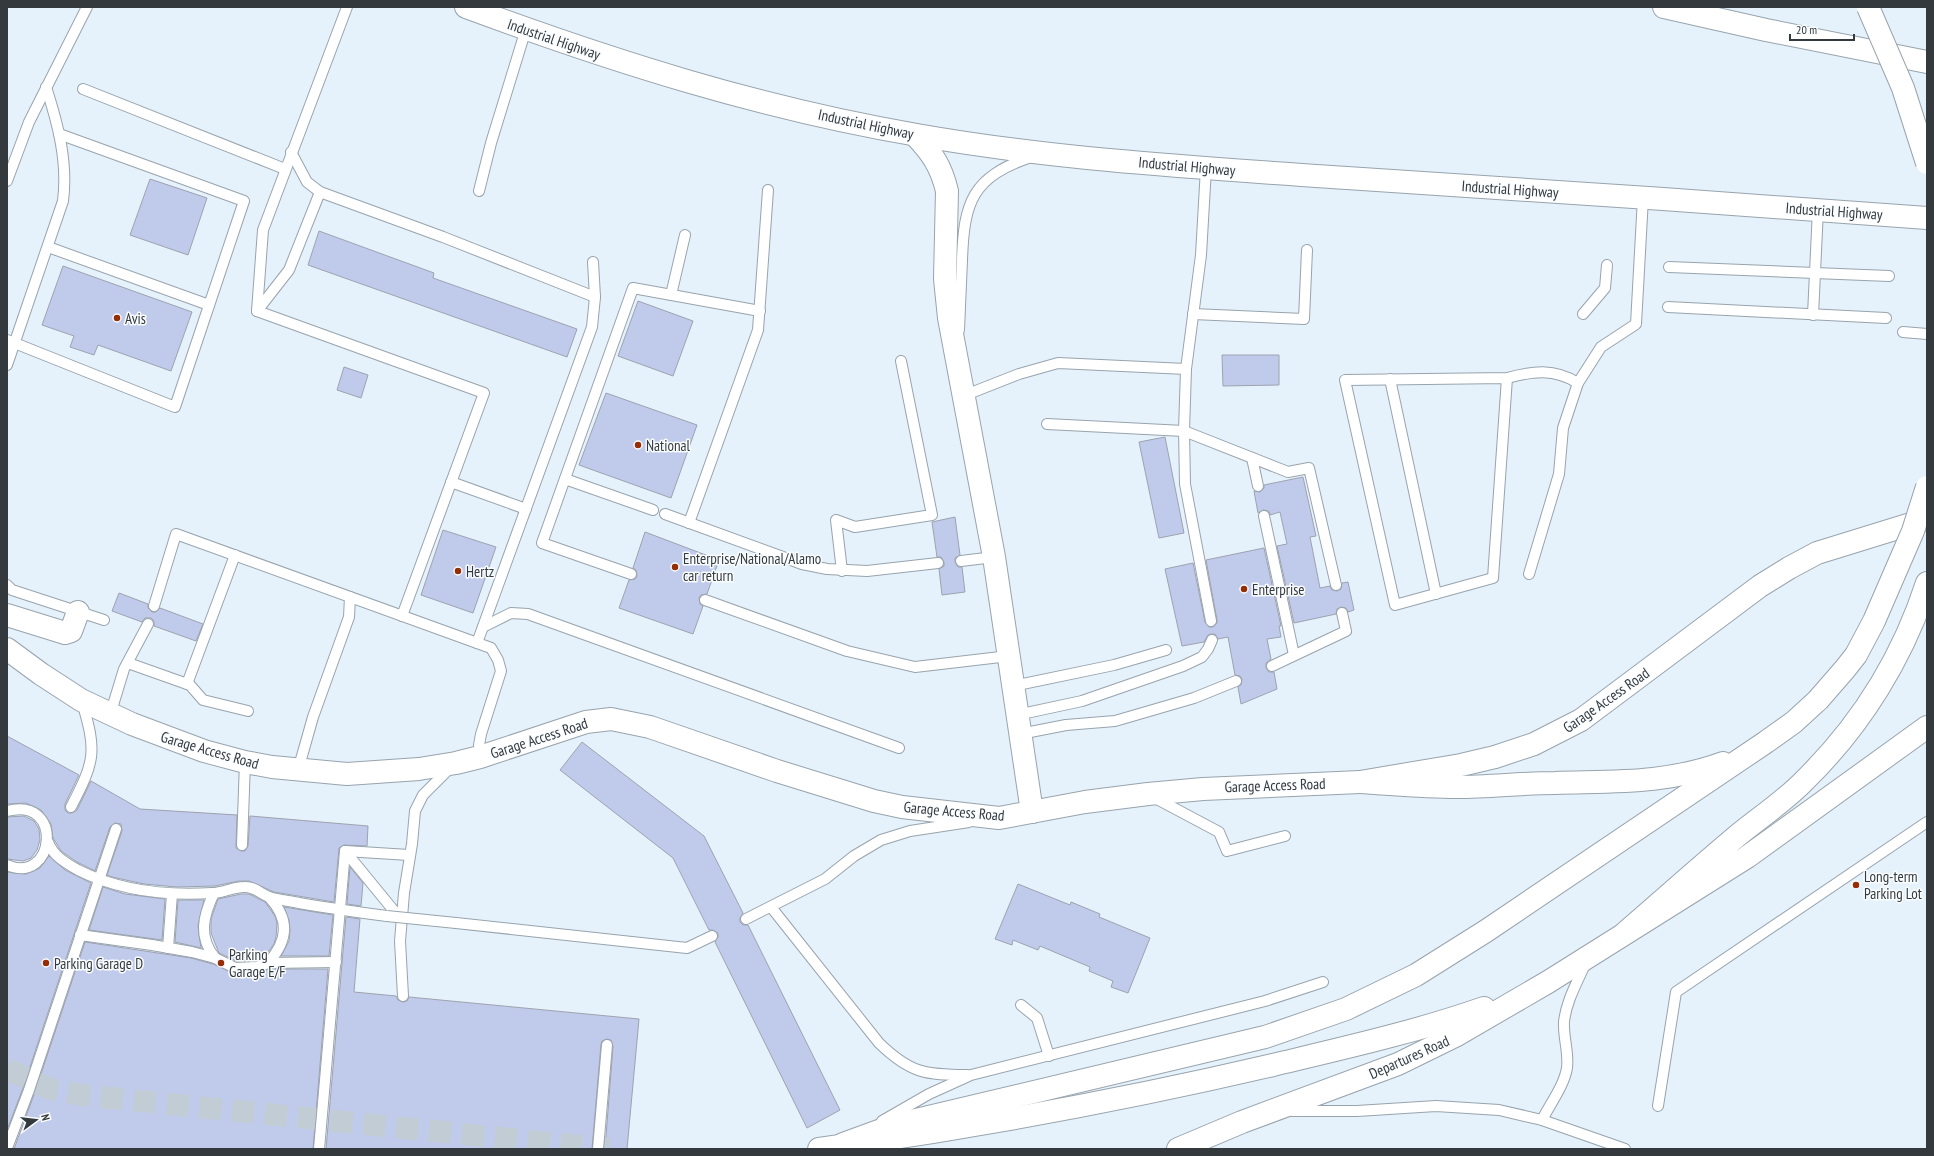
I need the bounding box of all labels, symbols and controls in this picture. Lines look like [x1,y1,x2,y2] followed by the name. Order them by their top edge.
[505,14,603,64] street label: Industrial Highway
[1790,16,1854,42] scale bar
[1796,22,1817,37] text: 20 m
[816,105,916,143] street label: Industrial Highway
[1138,152,1237,180] street label: Industrial Highway
[1461,176,1559,202] street label: Industrial Highway
[1785,198,1883,224] street label: Industrial Highway
[125,309,146,328] place label: Avis
[112,313,122,323] marker: Avis
[646,436,691,455] place label: National
[633,440,643,450] marker: National
[683,549,821,585] place label: Enterprise/National/Alamo car return
[466,562,494,581] place label: Hertz
[670,562,680,572] marker: Enterprise/National/Alamo car return
[453,566,463,576] marker: Hertz
[1252,580,1305,599] place label: Enterprise
[1239,584,1249,594] marker: Enterprise
[1559,663,1653,737] street label: Garage Access Road
[488,713,590,763] street label: Garage Access Road
[159,727,261,773] street label: Garage Access Road
[1224,774,1326,796] street label: Garage Access Road
[903,797,1005,825] street label: Garage Access Road
[1864,867,1922,903] place label: Long-term Parking Lot
[1851,880,1861,890] marker: Long-term Parking Lot
[229,945,285,981] place label: Parking Garage E/F
[54,954,143,973] place label: Parking Garage D
[41,958,51,968] marker: Parking Garage D
[216,958,226,968] marker: Parking Garage E/F
[1366,1031,1452,1083] street label: Departures Road
[16,1100,56,1140] north arrow
[38,1113,53,1122] text: N

